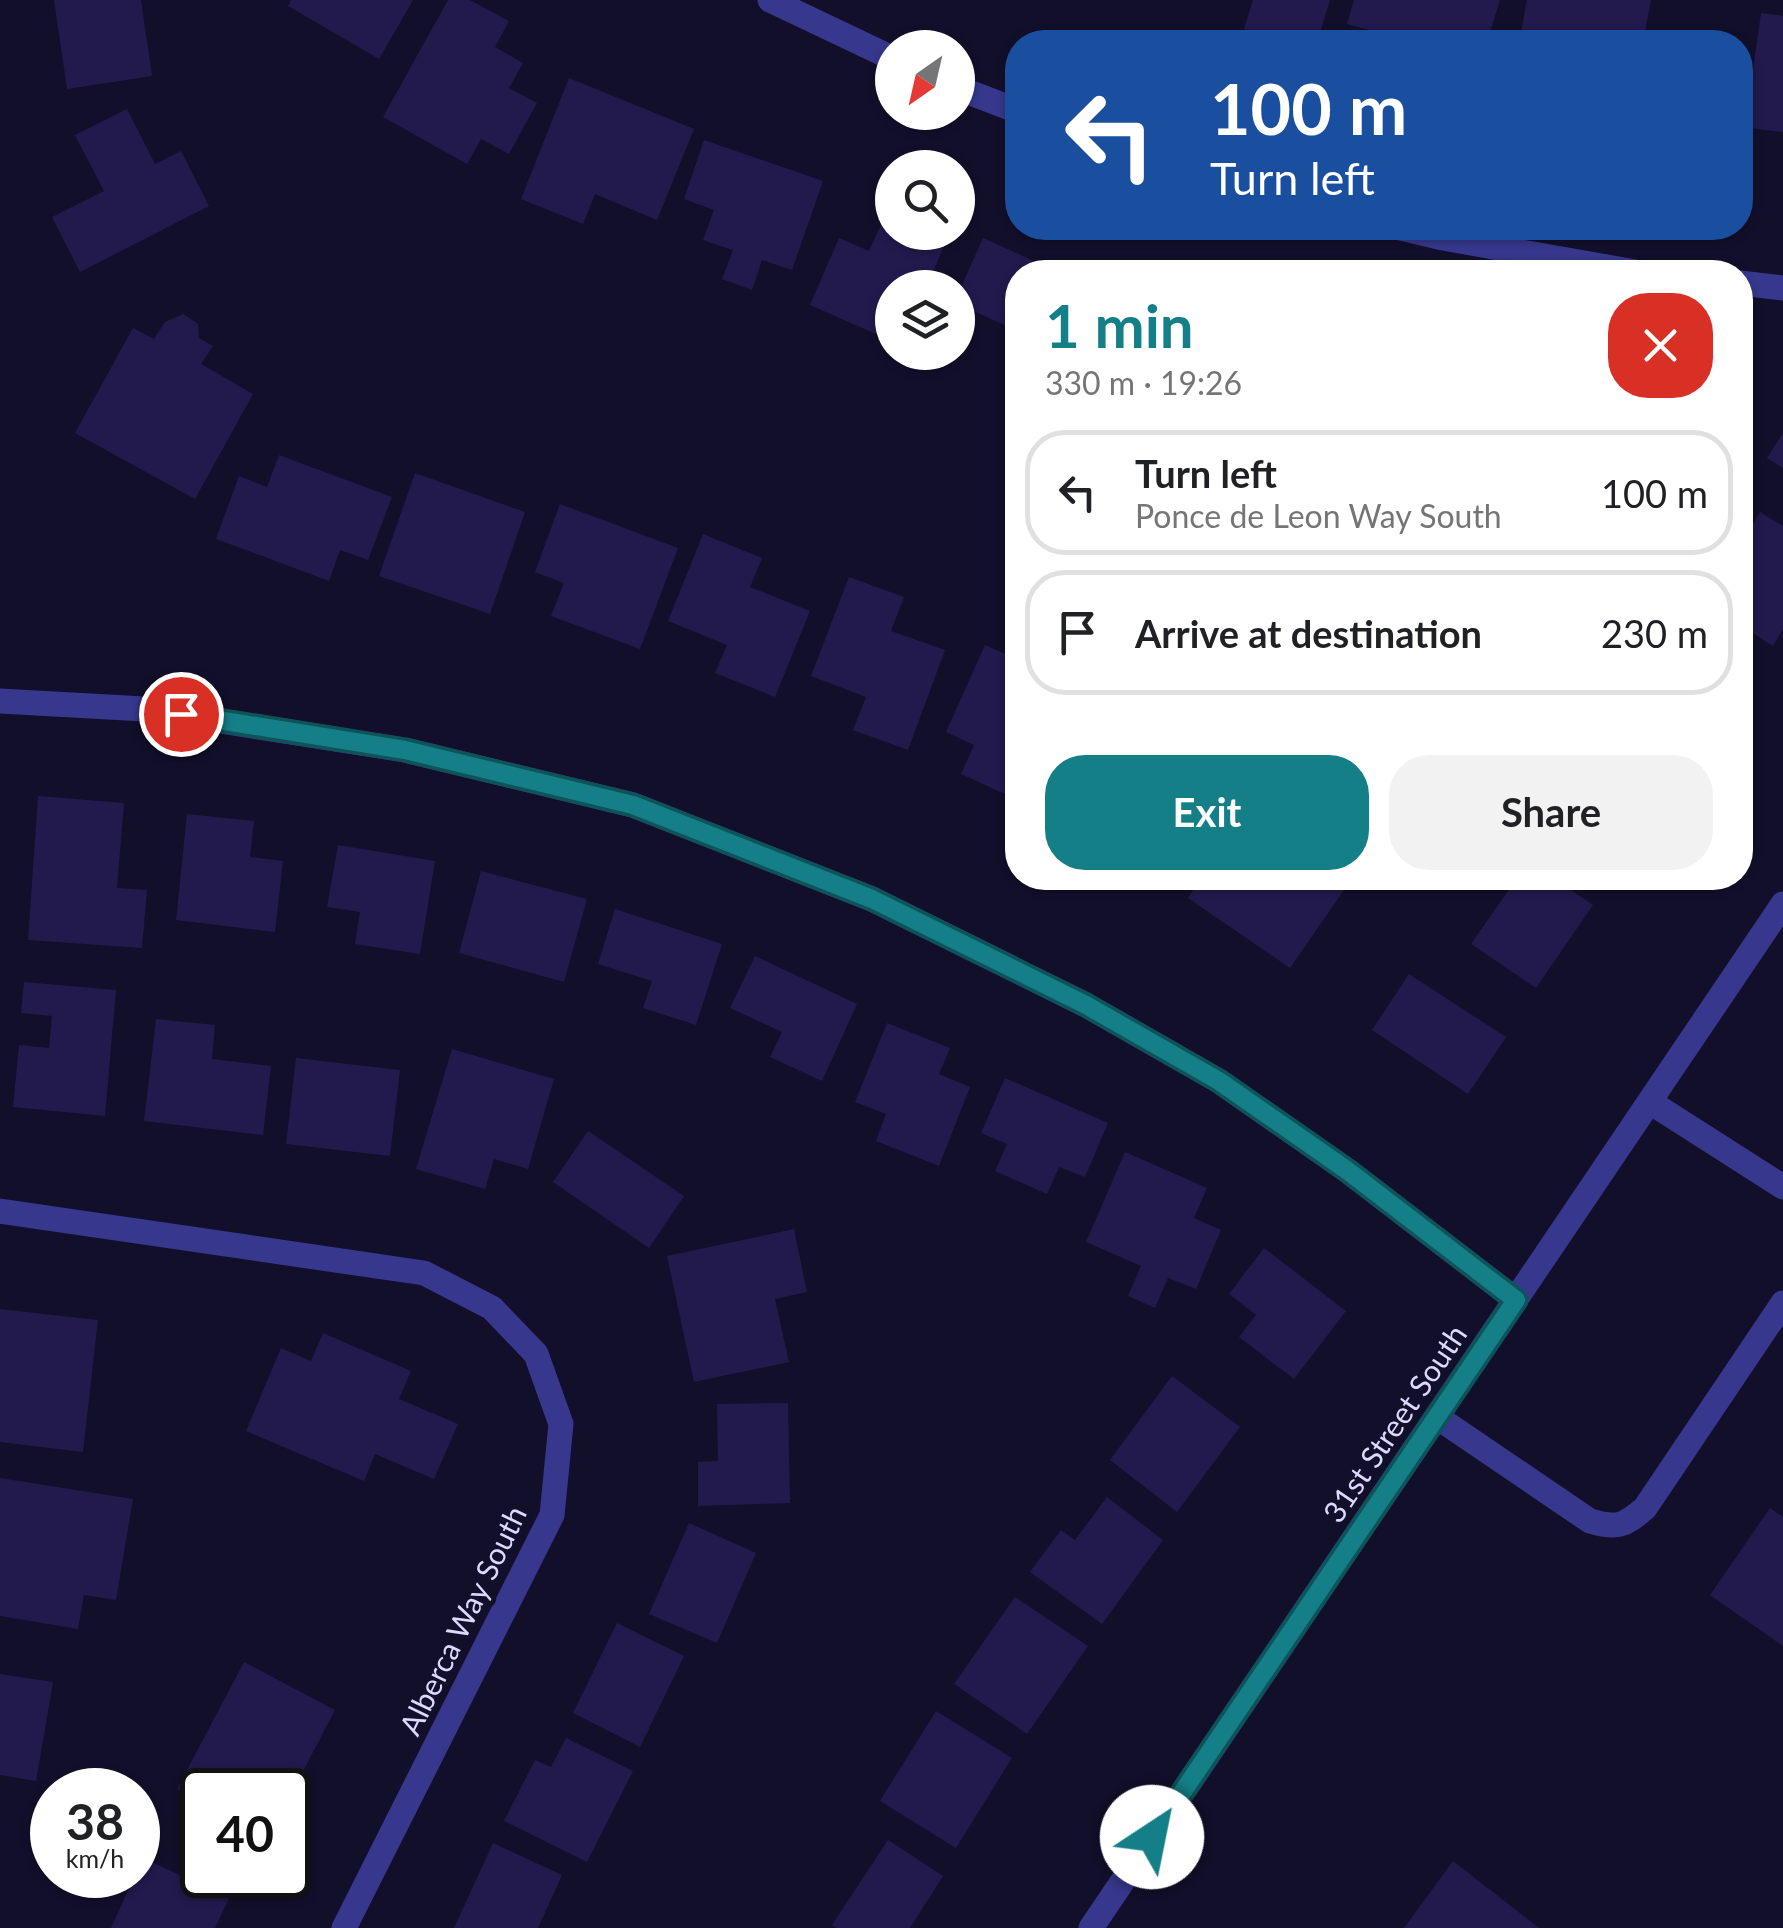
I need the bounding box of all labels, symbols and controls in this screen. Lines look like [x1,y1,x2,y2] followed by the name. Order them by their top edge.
[875,30,975,130] north arrow
[875,30,975,370] map controls
[1210,66,1407,150] text: 100 m
[1045,70,1175,200] icon: left
[875,150,975,250] button: search
[1210,151,1375,205] text: Turn left
[875,270,975,370] button: layers
[1045,289,1194,361] text: 1 min
[1608,293,1713,398] button: close
[1045,363,1242,402] text: 330 m · 19:26
[1135,450,1277,496] text: Turn left
[1050,465,1105,520] icon: left
[1601,470,1708,516] text: 100 m
[1135,496,1502,535] text: Ponce de Leon Way South
[1050,605,1105,660] icon: arrive
[1135,610,1482,656] text: Arrive at destination
[1601,610,1708,656] text: 230 m
[139,672,224,757] pin
[154,687,209,742] icon: arrive
[1045,755,1369,870] button: Exit
[1389,755,1713,870] button: Share
[1315,1317,1473,1529] street label: 31st Street South
[391,1500,533,1740] street label: Alberca Way South
[180,1768,310,1898] speed limit sign: 40
[1100,1785,1204,1889] position arrow
[66,1791,124,1851] text: 38
[66,1843,124,1873] text: km/h

